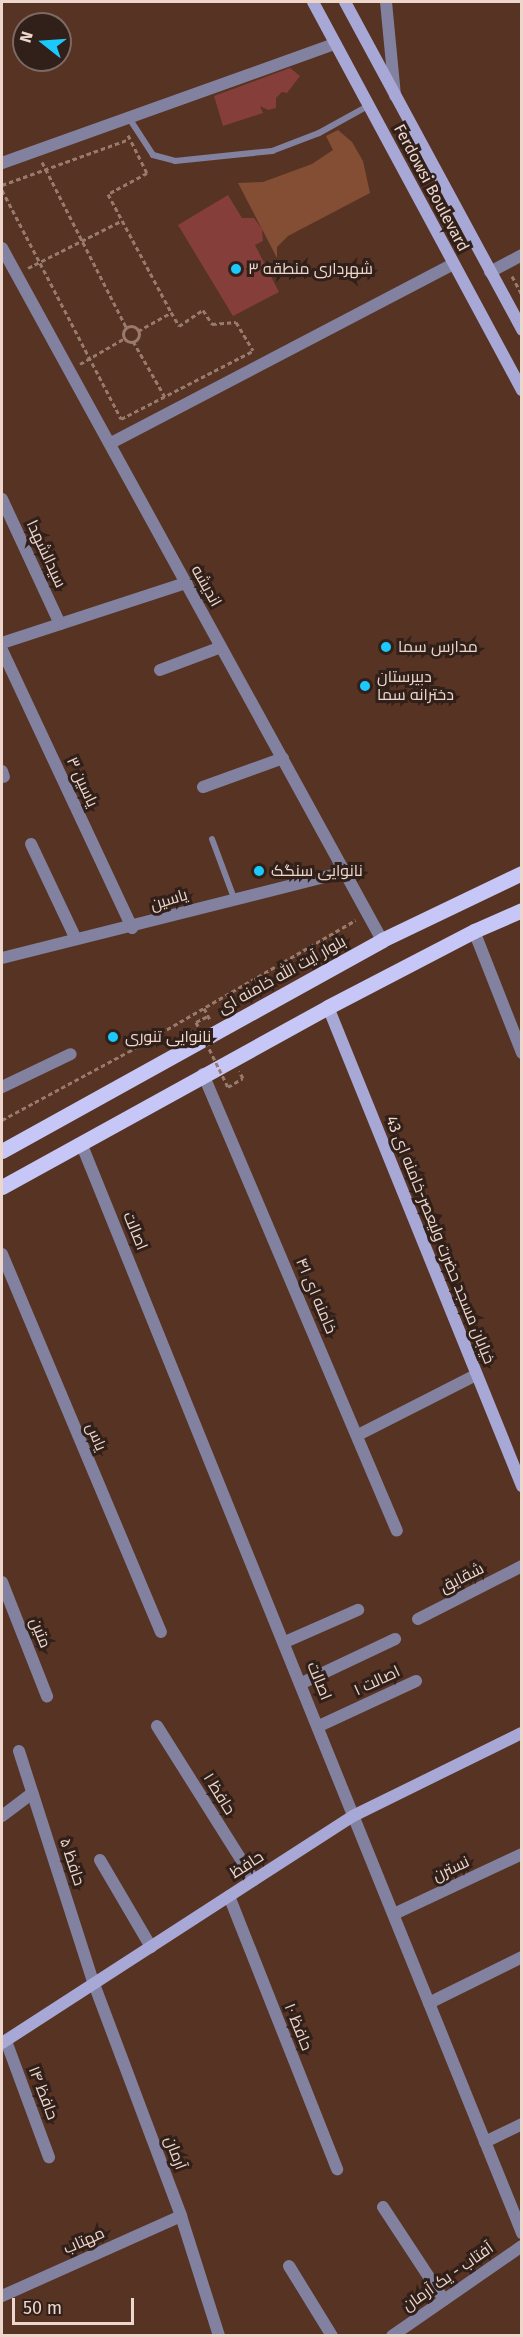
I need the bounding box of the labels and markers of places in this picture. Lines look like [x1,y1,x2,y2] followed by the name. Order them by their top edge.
[248,259,373,279] place label: شهرداری منطقه ۳
[229,262,243,276] marker: شهرداری منطقه ۳
[398,637,478,657] place label: مدارس سما
[379,640,393,654] marker: مدارس سما
[377,667,454,705] place label: دبیرستان دخترانه سما
[358,679,372,693] marker: دبیرستان دخترانه سما
[271,861,363,881] place label: نانوایی سنگک
[252,864,266,878] marker: نانوایی سنگک
[125,1027,211,1047] place label: نانوایی تنوری
[106,1030,120,1044] marker: نانوایی تنوری

